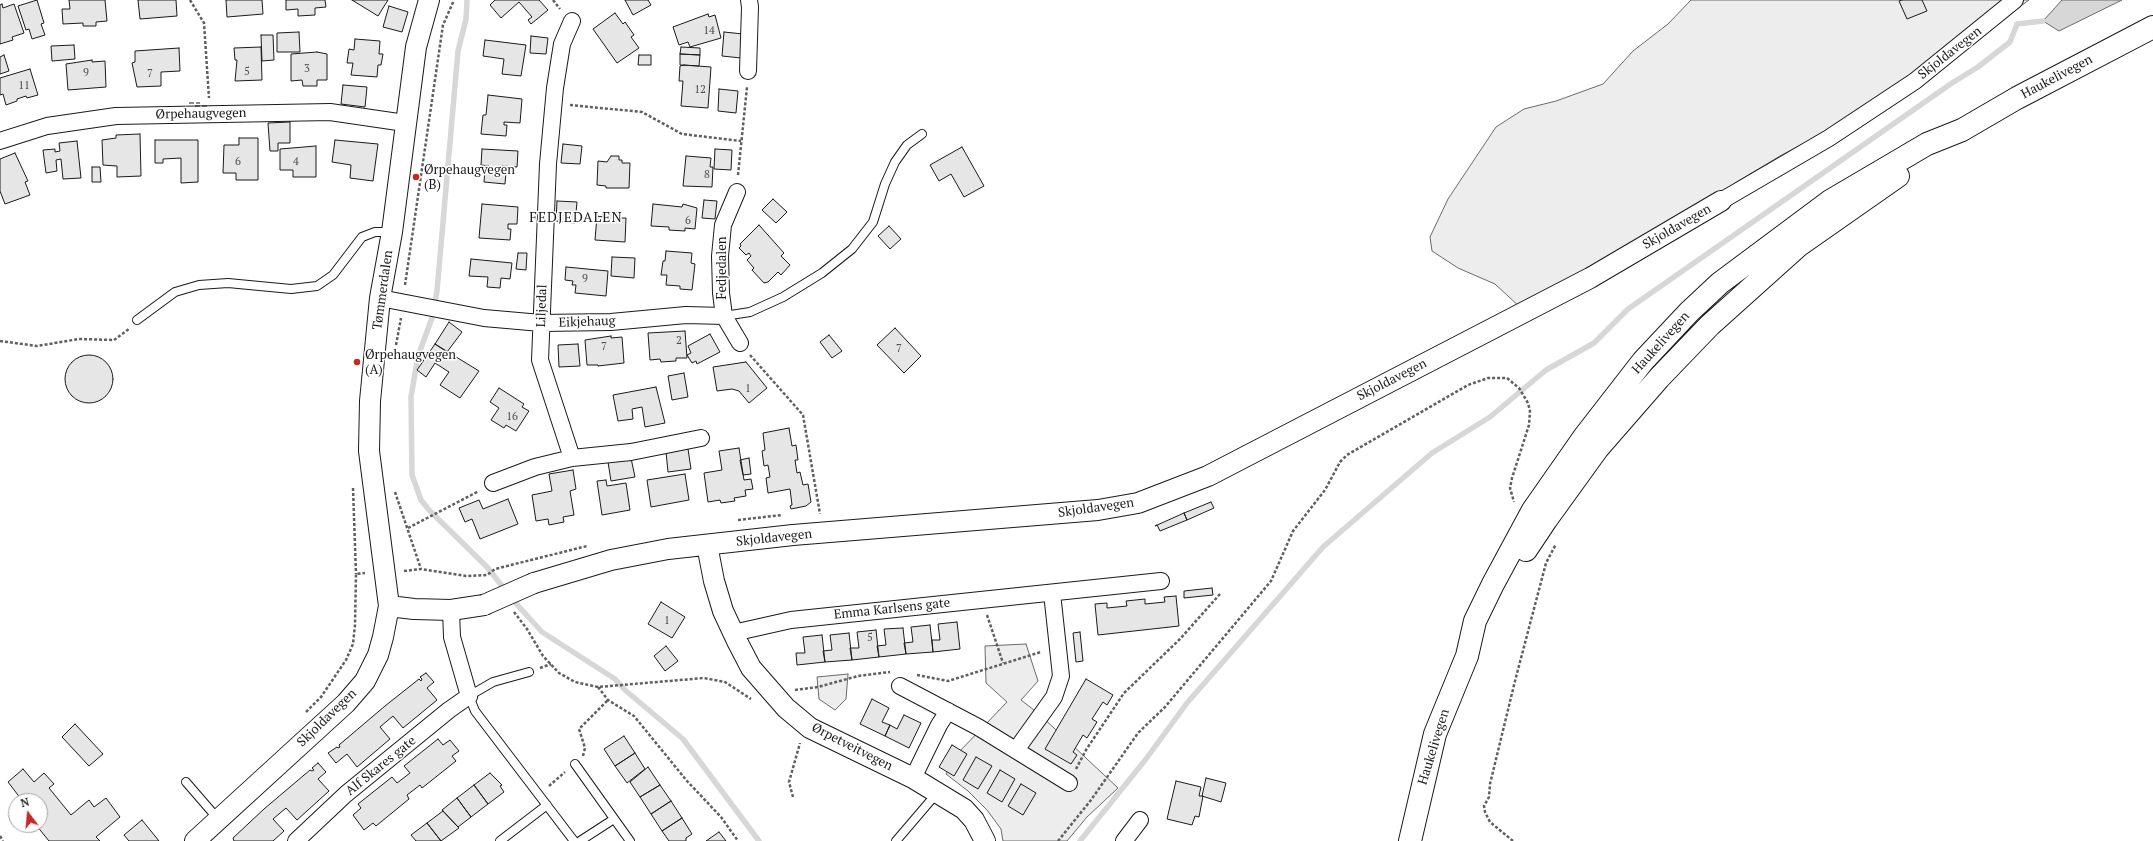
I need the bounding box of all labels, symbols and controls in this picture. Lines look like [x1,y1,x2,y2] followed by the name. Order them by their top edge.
[1915,23,1985,83] street label: Skjoldavegen
[703,24,715,38] house number: 14
[2019,52,2095,102] street label: Haukelivegen
[304,62,310,76] house number: 3
[244,65,250,79] house number: 5
[83,66,89,80] house number: 9
[147,67,153,81] house number: 7
[18,79,30,93] house number: 11
[694,83,706,97] house number: 12
[155,105,247,123] street label: Ørpehaugvegen
[235,155,241,169] house number: 6
[293,155,299,169] house number: 4
[424,162,515,193] place label: Ørpehaugvegen (B)
[704,168,710,182] house number: 8
[411,172,421,182] marker: Ørpehaugvegen (B)
[1640,201,1714,253] street label: Skjoldavegen
[529,210,623,226] district label: FEDJEDALEN
[685,214,691,228] house number: 6
[714,236,730,300] street label: Fedjedalen
[370,249,396,331] street label: Tømmerdalen
[582,272,588,286] house number: 9
[533,284,551,328] street label: Liljedal
[1629,309,1693,377] street label: Haukelivegen
[558,313,616,331] street label: Eikjehaug
[676,334,682,348] house number: 2
[601,340,607,354] house number: 7
[896,342,902,356] house number: 7
[365,347,456,378] place label: Ørpehaugvegen (A)
[1354,356,1430,404] street label: Skjoldavegen
[352,357,362,367] marker: Ørpehaugvegen (A)
[745,382,751,396] house number: 1
[506,410,518,424] house number: 16
[1057,495,1135,521] street label: Skjoldavegen
[735,526,813,550] street label: Skjoldavegen
[833,595,951,623] street label: Emma Karlsens gate
[664,614,670,628] house number: 1
[867,631,873,645] house number: 5
[294,686,360,750] street label: Skjoldavegen
[1415,707,1453,787] street label: Haukelivegen
[809,720,895,774] street label: Ørpetveitvegen
[343,733,419,799] street label: Alf Skares gate
[8,793,48,833] north arrow
[19,795,31,810] text: N

